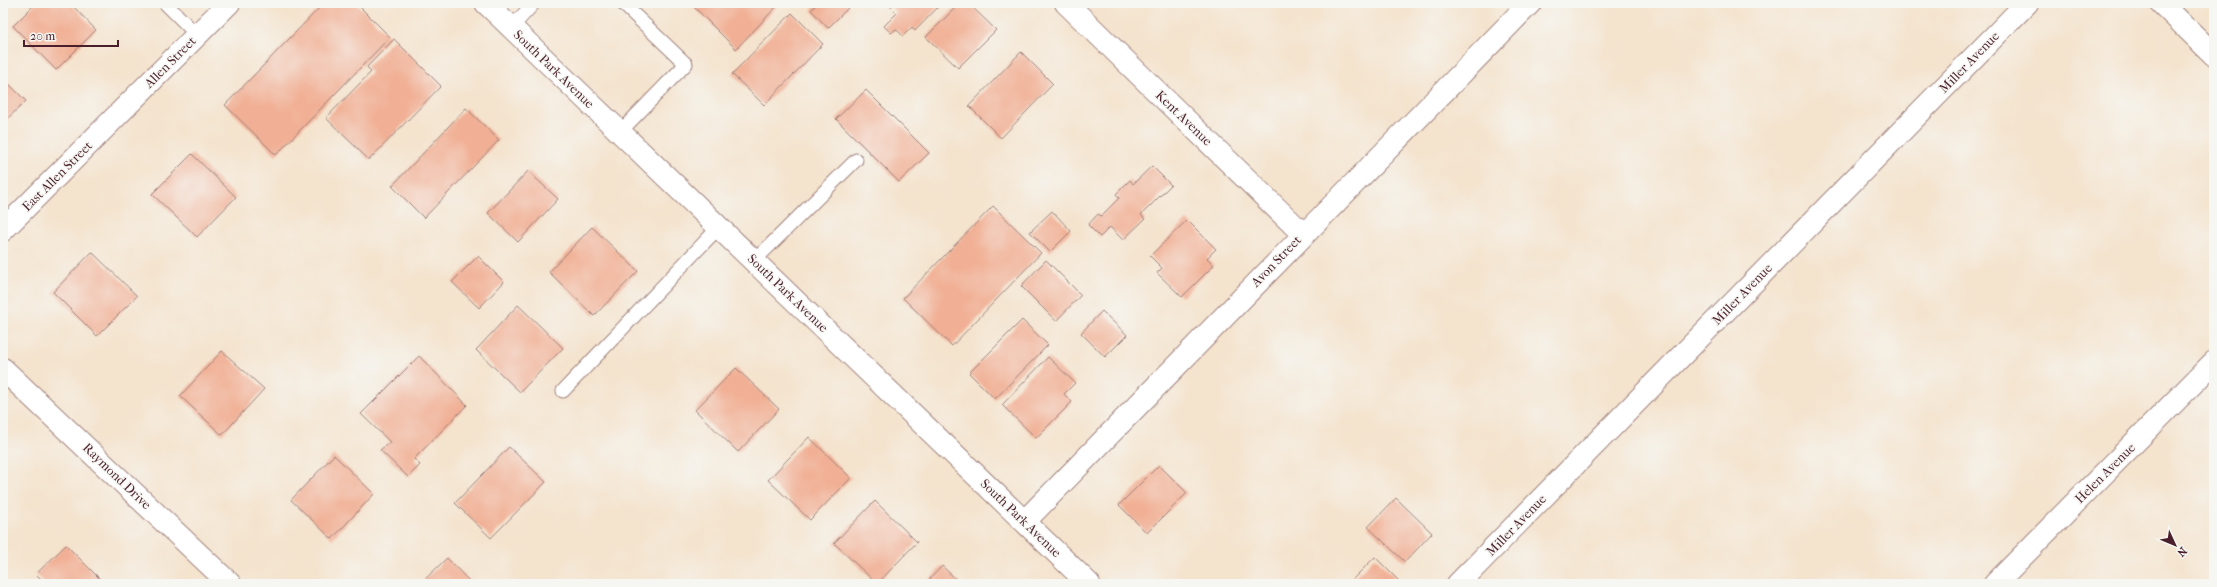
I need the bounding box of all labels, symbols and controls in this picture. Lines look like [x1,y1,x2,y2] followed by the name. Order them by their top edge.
[24,22,118,48] scale bar
[511,27,598,112] street label: South Park Avenue
[1936,28,2002,96] street label: Miller Avenue
[30,29,55,43] text: 20 m
[140,33,199,92] street label: Allen Street
[1153,87,1216,149] street label: Kent Avenue
[19,138,95,214] street label: East Allen Street
[1247,232,1304,290] street label: Avon Street
[745,251,832,336] street label: South Park Avenue
[1709,260,1775,328] street label: Miller Avenue
[2072,439,2139,506] street label: Helen Avenue
[80,440,155,513] street label: Raymond Drive
[978,476,1065,561] street label: South Park Avenue
[1483,491,1549,559] street label: Miller Avenue
[2155,525,2195,565] north arrow
[2174,544,2189,560] text: N

